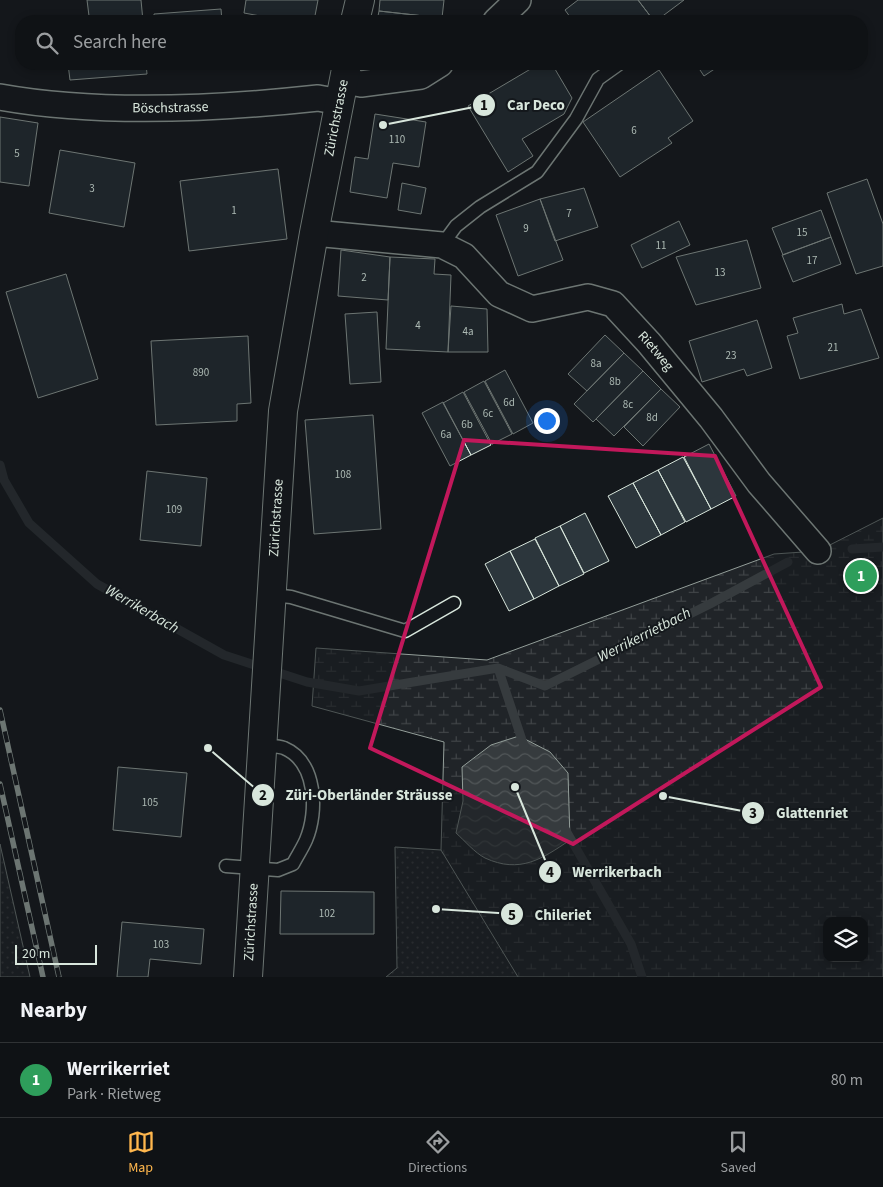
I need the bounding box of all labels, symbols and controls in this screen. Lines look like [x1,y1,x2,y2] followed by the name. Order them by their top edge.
[15,15,868,70] search box
[33,29,61,57] icon: search
[73,29,167,56] text: Search here
[319,78,354,158] street label: Zürichstrasse
[472,90,575,120] callout: Car Deco
[480,95,488,116] text: 1
[507,95,565,116] text: Car Deco
[132,97,209,118] street label: Böschstrasse
[631,123,637,138] house number: 6
[389,132,405,147] house number: 110
[14,146,20,161] house number: 5
[89,181,95,196] house number: 3
[231,203,237,218] house number: 1
[566,206,572,221] house number: 7
[523,221,529,236] house number: 9
[797,225,807,240] house number: 15
[656,238,666,253] house number: 11
[807,253,817,268] house number: 17
[715,265,725,280] house number: 13
[361,270,367,285] house number: 2
[415,318,421,333] house number: 4
[462,324,474,339] house number: 4a
[633,327,678,376] street label: Rietweg
[828,340,838,355] house number: 21
[726,348,736,363] house number: 23
[590,356,602,371] house number: 8a
[193,365,209,380] house number: 890
[609,374,621,389] house number: 8b
[503,395,515,410] house number: 6d
[623,397,633,412] house number: 8c
[483,406,493,421] house number: 6c
[534,408,560,434] your location
[646,410,658,425] house number: 8d
[461,417,473,432] house number: 6b
[440,427,452,442] house number: 6a
[335,467,352,482] house number: 108
[264,478,289,557] street label: Zürichstrasse
[166,502,182,517] house number: 109
[845,557,877,595] pin: 1
[101,579,183,639] water label: Werrikerbach
[594,602,695,668] water label: Werrikerrietbach
[250,780,462,810] callout: Züri-Oberländer Sträusse
[259,785,267,806] text: 2
[286,785,453,806] text: Züri-Oberländer Sträusse
[142,795,158,810] house number: 105
[740,798,858,828] callout: Glattenriet
[749,803,757,824] text: 3
[776,803,848,824] text: Glattenriet
[537,857,672,887] callout: Werrikerbach
[546,862,554,883] text: 4
[572,862,662,883] text: Werrikerbach
[239,883,264,962] street label: Zürichstrasse
[500,899,601,929] callout: Chileriet
[508,905,516,926] text: 5
[535,905,592,926] text: Chileriet
[319,906,335,921] house number: 102
[823,917,868,962] map controls
[823,917,868,962] button: layers
[153,937,169,952] house number: 103
[15,942,98,965] scale bar
[22,944,50,964] text: 20 m
[20,995,87,1025] text: Nearby
[67,1056,170,1083] text: Werrikerriet
[32,1069,40,1091] text: 1
[831,1069,863,1091] text: 80 m
[67,1083,161,1105] text: Park · Rietweg
[127,1128,155,1178] tab: Map
[408,1128,467,1178] tab: Directions
[721,1128,756,1178] tab: Saved

